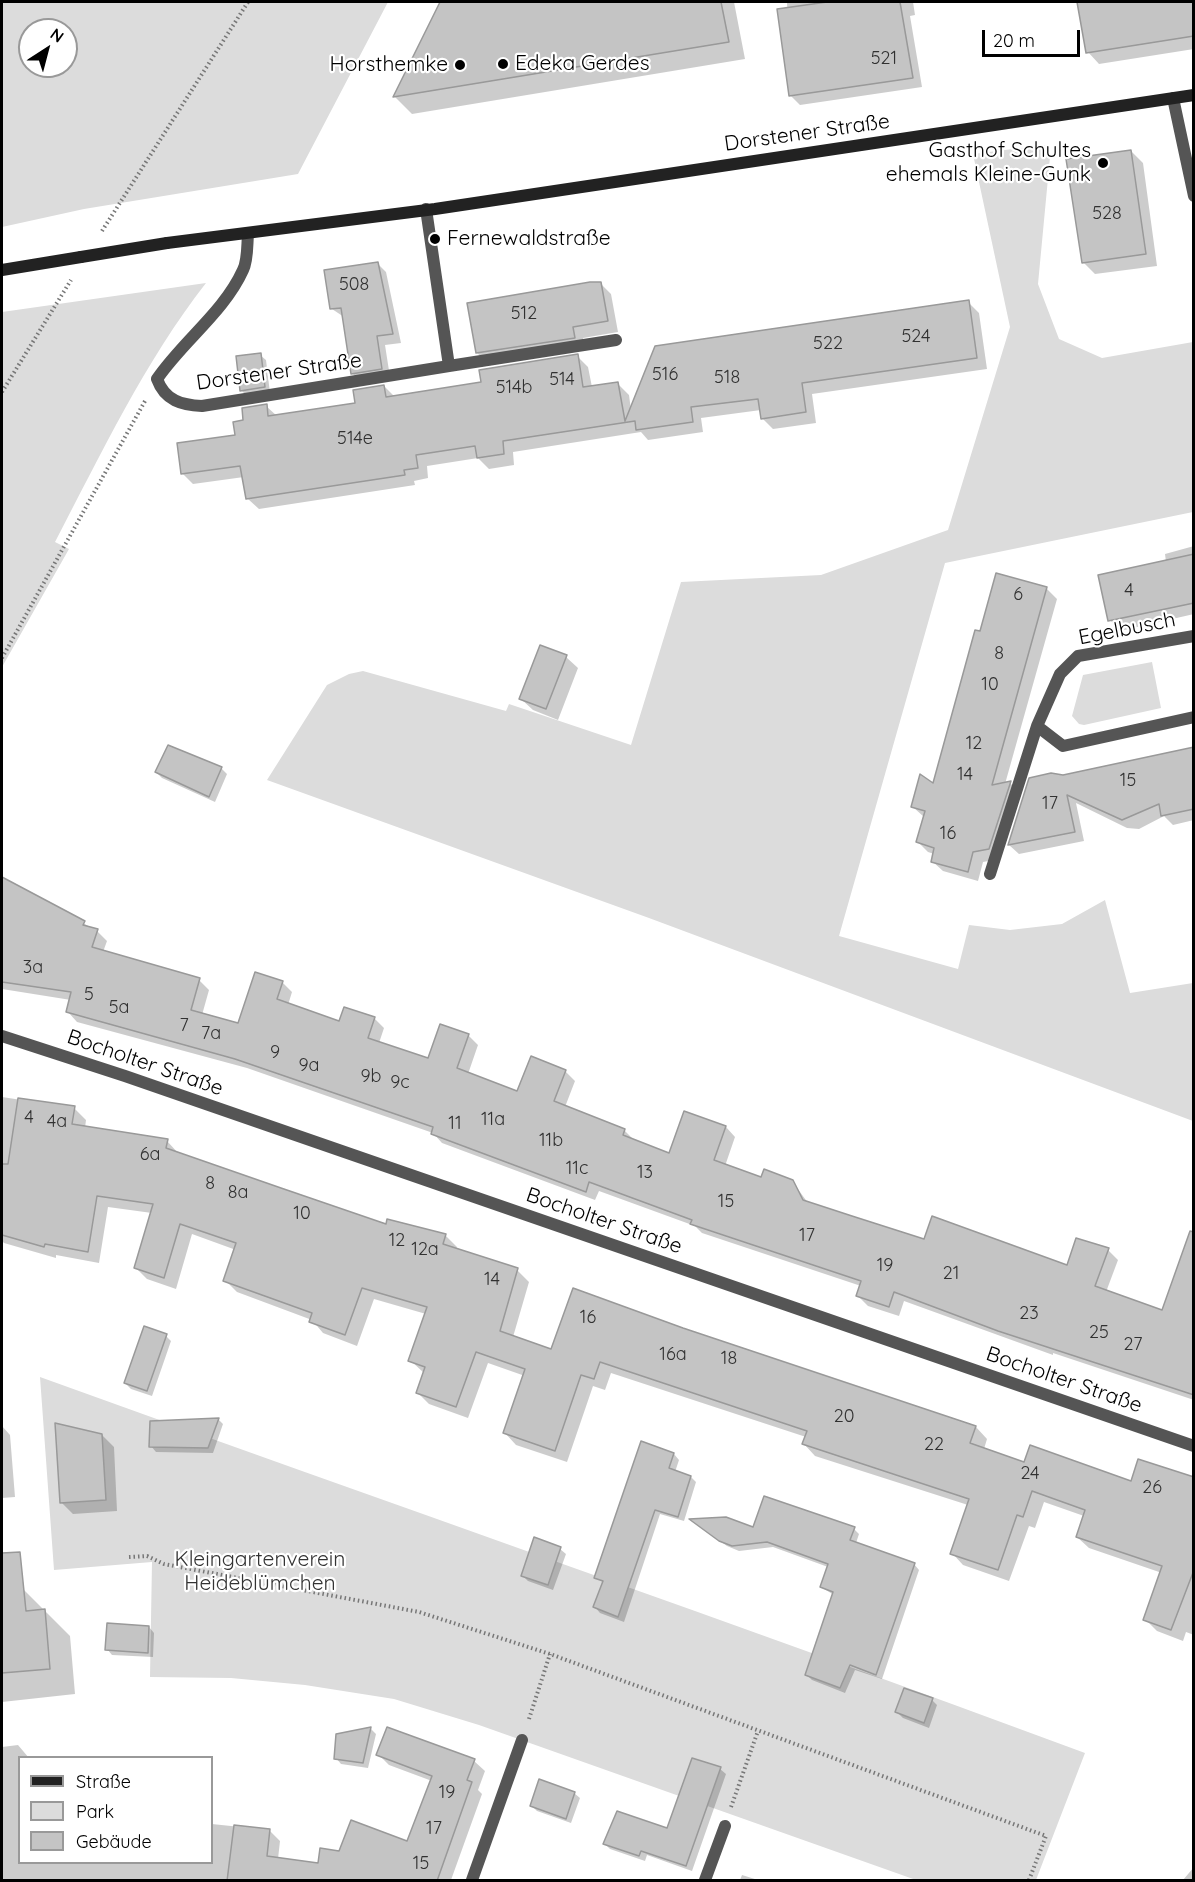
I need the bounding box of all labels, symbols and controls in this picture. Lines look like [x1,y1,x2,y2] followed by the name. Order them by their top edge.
[18,18,78,78] north arrow
[985,18,1082,56] scale bar
[47,24,68,47] text: N
[993,29,1035,52] text: 20 m
[871,48,897,70] house number: 521
[515,51,650,77] place label: Edeka Gerdes
[330,52,448,78] place label: Horsthemke
[496,57,510,71] marker: Edeka Gerdes
[453,58,467,72] marker: Horsthemke
[723,109,891,157] street label: Dorstener Straße
[886,138,1091,188] place label: Gasthof Schultes ehemals Kleine-Gunk
[1096,156,1110,170] marker: Gasthof Schultes ehemals Kleine-Gunk
[1092,203,1122,225] house number: 528
[447,226,611,252] place label: Fernewaldstraße
[428,232,442,246] marker: Fernewaldstraße
[339,274,369,296] house number: 508
[511,303,537,325] house number: 512
[902,326,930,348] house number: 524
[813,333,843,355] house number: 522
[195,348,363,396] street label: Dorstener Straße
[652,364,678,386] house number: 516
[714,367,740,389] house number: 518
[549,369,575,391] house number: 514
[496,377,532,399] house number: 514b
[337,428,373,450] house number: 514e
[1124,580,1134,602] house number: 4
[1013,584,1023,606] house number: 6
[1076,607,1178,651] street label: Egelbusch
[994,643,1004,665] house number: 8
[981,674,999,696] house number: 10
[966,733,982,755] house number: 12
[957,764,973,786] house number: 14
[1120,770,1136,792] house number: 15
[1042,793,1058,815] house number: 17
[940,823,956,845] house number: 16
[23,957,43,979] house number: 3a
[84,984,94,1006] house number: 5
[109,997,129,1019] house number: 5a
[179,1015,189,1037] house number: 7
[201,1023,221,1045] house number: 7a
[64,1024,226,1102] street label: Bocholter Straße
[270,1042,280,1064] house number: 9
[299,1055,319,1077] house number: 9a
[361,1066,381,1088] house number: 9b
[390,1072,410,1094] house number: 9c
[24,1107,34,1129] house number: 4
[481,1109,505,1131] house number: 11a
[47,1111,67,1133] house number: 4a
[448,1113,462,1135] house number: 11
[539,1130,563,1152] house number: 11b
[140,1144,160,1166] house number: 6a
[566,1158,588,1180] house number: 11c
[637,1162,653,1184] house number: 13
[205,1173,215,1195] house number: 8
[228,1182,248,1204] house number: 8a
[523,1182,685,1260] street label: Bocholter Straße
[718,1191,734,1213] house number: 15
[293,1203,311,1225] house number: 10
[799,1225,815,1247] house number: 17
[389,1230,405,1252] house number: 12
[411,1239,439,1261] house number: 12a
[877,1255,893,1277] house number: 19
[943,1263,959,1285] house number: 21
[484,1269,500,1291] house number: 14
[1019,1303,1039,1325] house number: 23
[580,1307,596,1329] house number: 16
[1089,1322,1109,1344] house number: 25
[1124,1334,1142,1356] house number: 27
[983,1341,1145,1419] street label: Bocholter Straße
[659,1344,687,1366] house number: 16a
[721,1348,737,1370] house number: 18
[834,1406,854,1428] house number: 20
[924,1434,944,1456] house number: 22
[1020,1463,1040,1485] house number: 24
[1142,1477,1162,1499] house number: 26
[174,1547,346,1597] park label: Kleingartenverein Heideblümchen
[18,1756,213,1864] legend
[76,1770,131,1793] text: Straße
[439,1782,455,1804] house number: 19
[76,1800,114,1823] text: Park
[426,1818,442,1840] house number: 17
[76,1830,152,1853] text: Gebäude
[413,1853,429,1875] house number: 15

